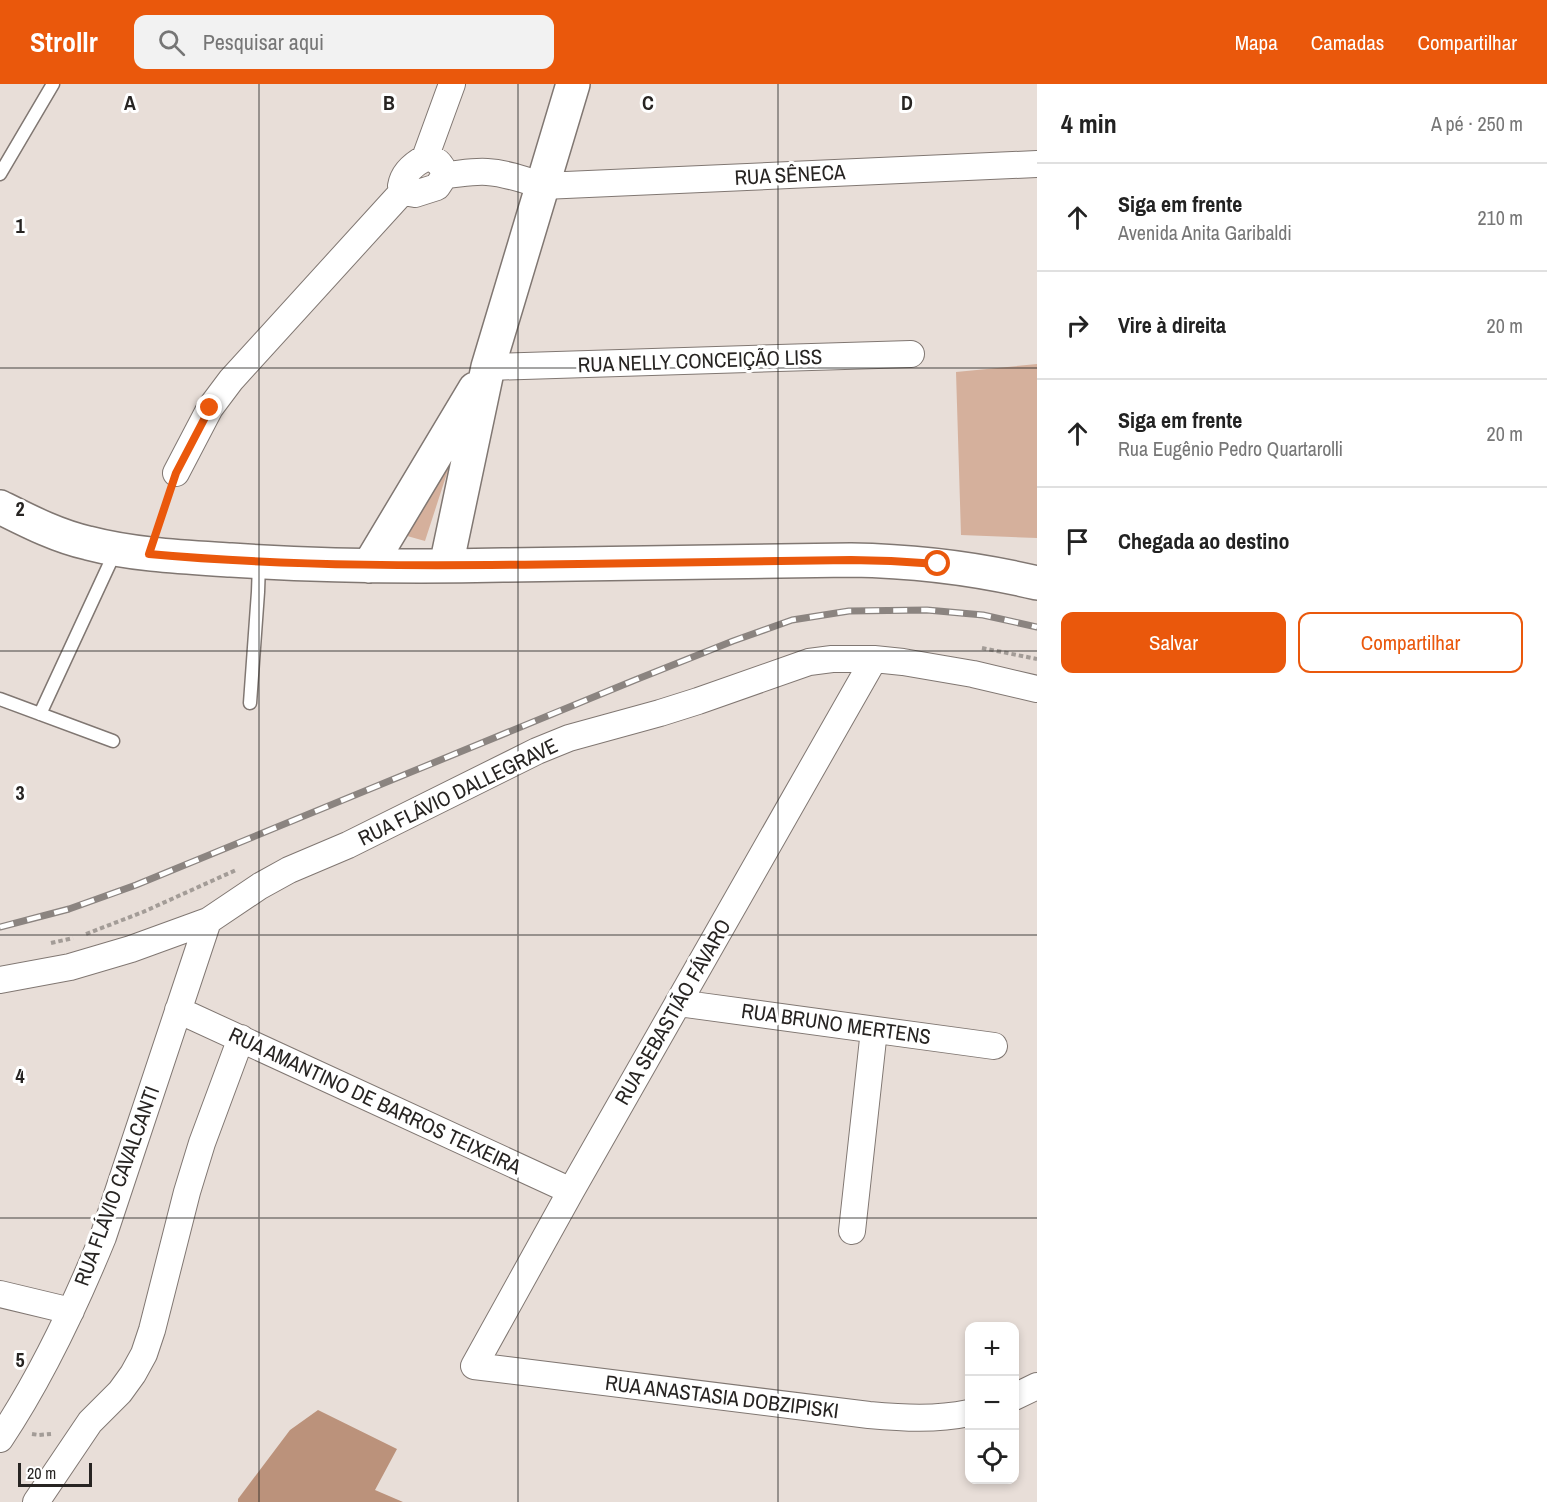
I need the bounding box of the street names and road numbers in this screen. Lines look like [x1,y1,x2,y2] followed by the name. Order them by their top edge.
[734,157,847,192] street label: RUA SÊNECA
[577,342,823,379] street label: RUA NELLY CONCEIÇÃO LISS
[353,731,562,852] street label: RUA FLÁVIO DALLEGRAVE
[608,914,738,1110] street label: RUA SEBASTIÃO FÁVARO
[739,996,933,1051] street label: RUA BRUNO MERTENS
[224,1020,527,1181] street label: RUA AMANTINO DE BARROS TEIXEIRA
[67,1082,166,1290] street label: RUA FLÁVIO CAVALCANTI
[604,1368,841,1425] street label: RUA ANASTASIA DOBZIPISKI

